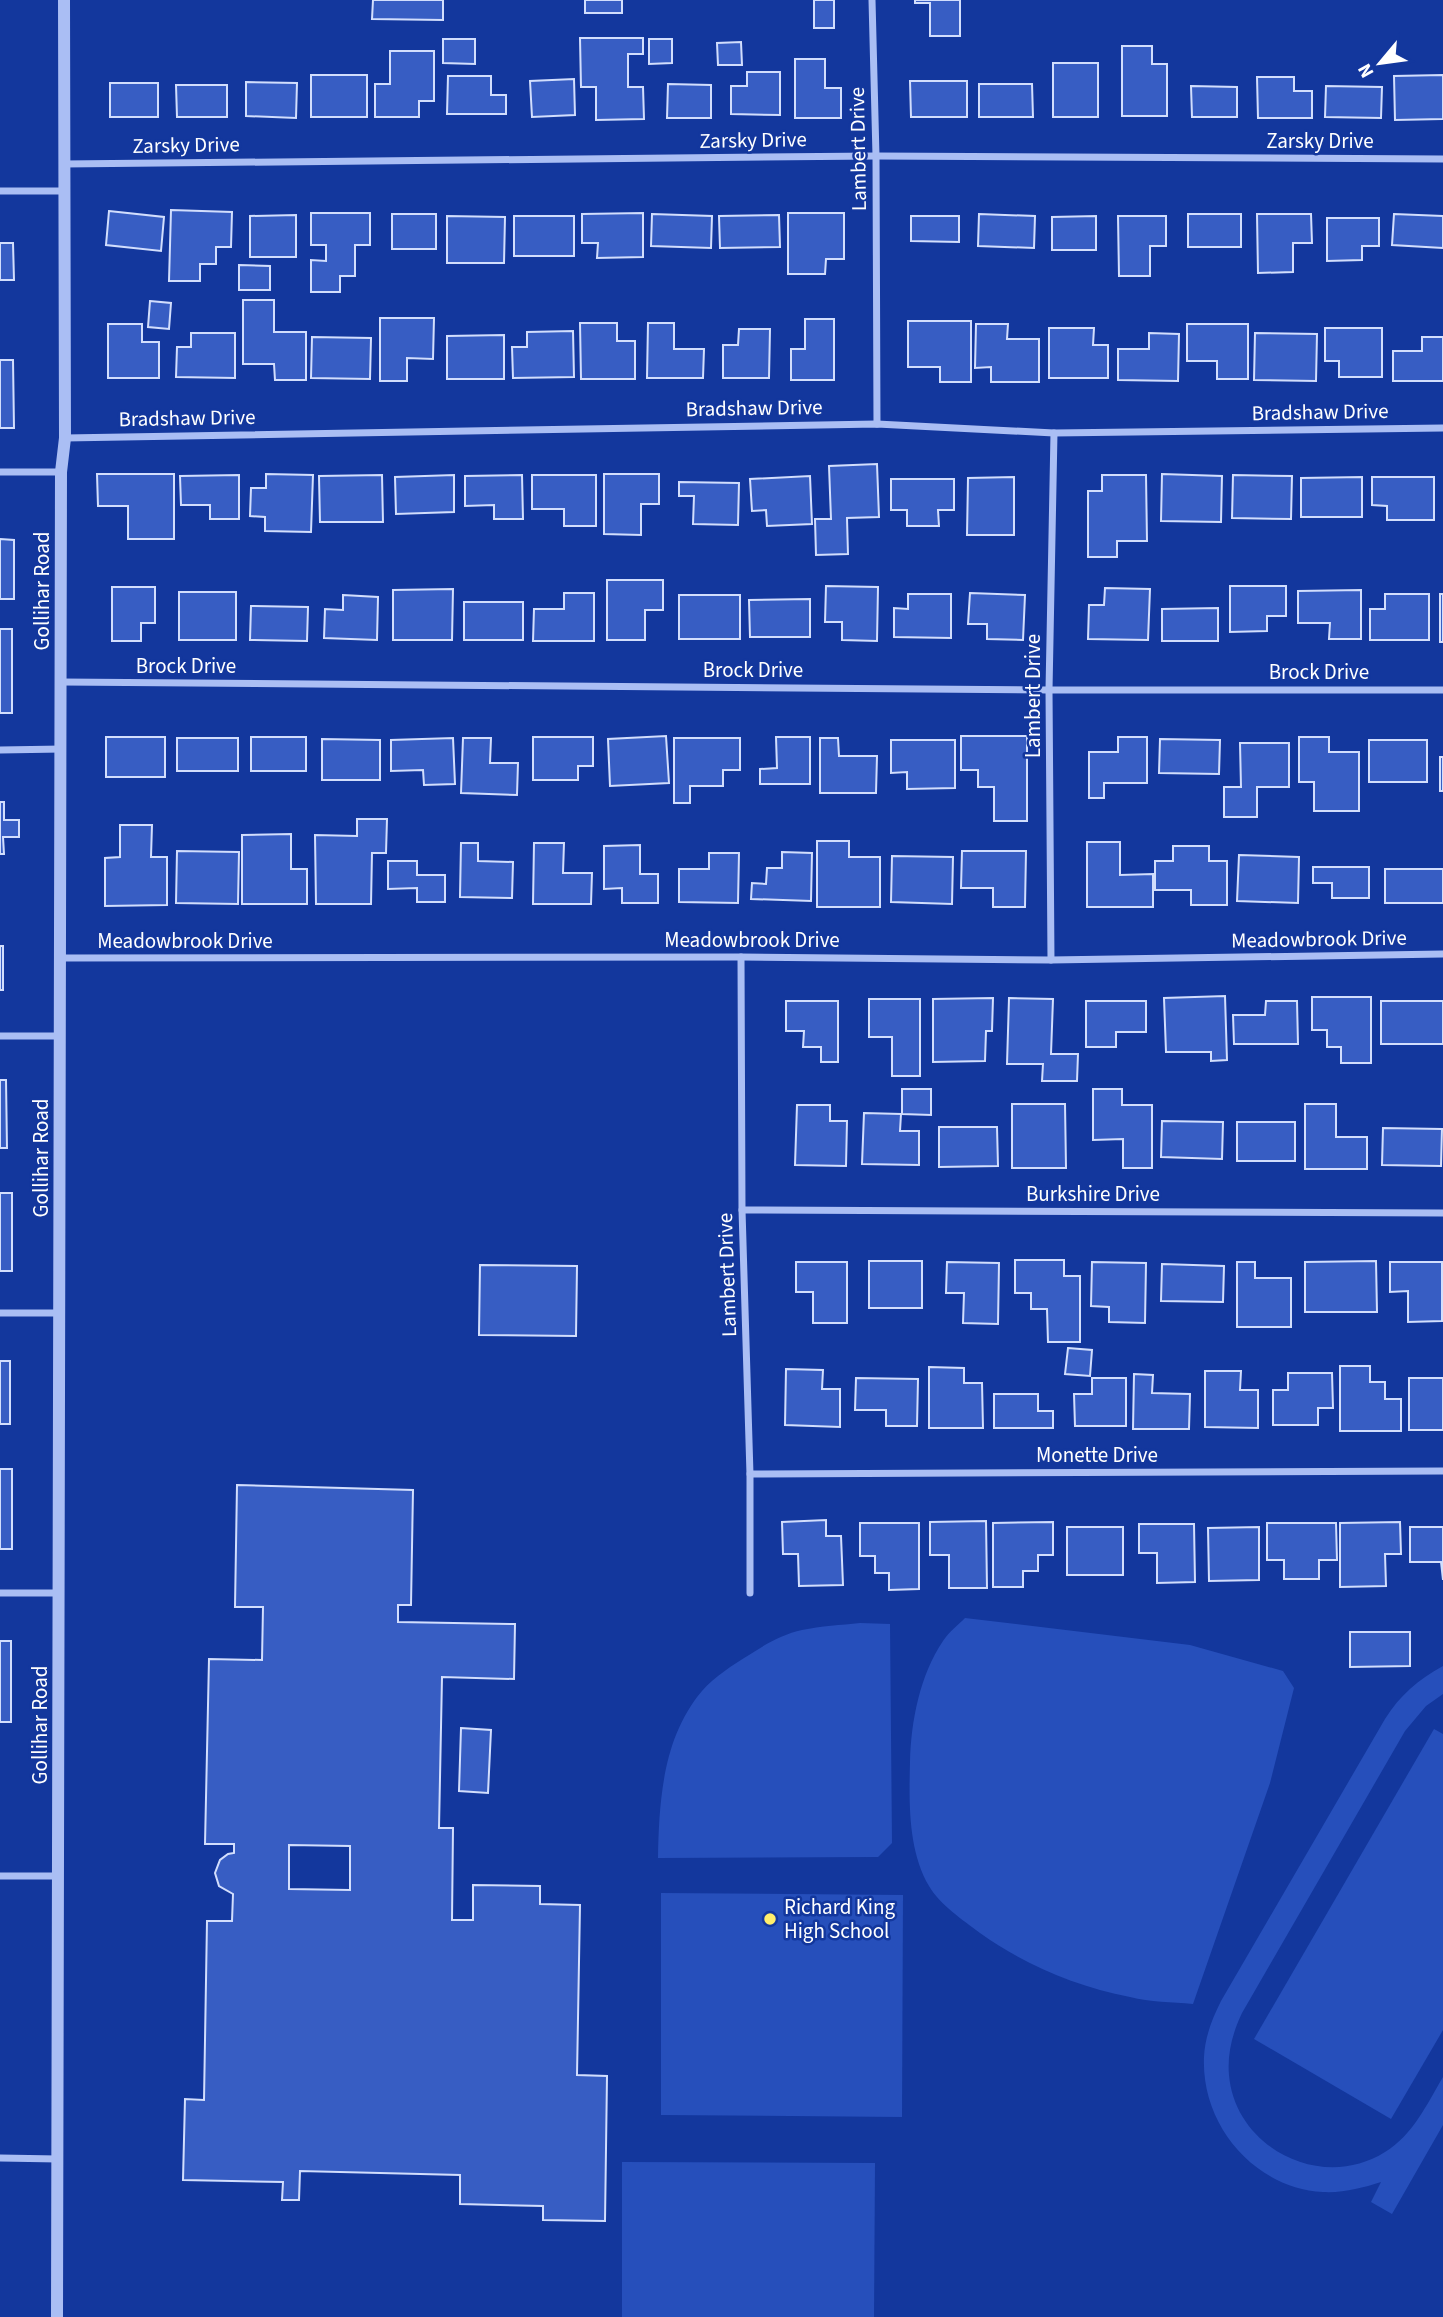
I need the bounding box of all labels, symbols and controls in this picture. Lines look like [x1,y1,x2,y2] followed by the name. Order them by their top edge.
[1345,28,1415,98] north arrow
[1352,58,1381,83] text: N
[842,87,874,211] street label: Lambert Drive
[699,124,807,156] street label: Zarsky Drive
[1266,126,1374,156] street label: Zarsky Drive
[132,129,240,161] street label: Zarsky Drive
[685,392,823,424] street label: Bradshaw Drive
[1251,396,1389,428] street label: Bradshaw Drive
[118,402,256,434] street label: Bradshaw Drive
[27,532,57,650] street label: Gollihar Road
[1018,634,1048,758] street label: Lambert Drive
[136,651,236,681] street label: Brock Drive
[703,655,803,685] street label: Brock Drive
[1269,657,1369,687] street label: Brock Drive
[1231,922,1407,956] street label: Meadowbrook Drive
[664,925,840,955] street label: Meadowbrook Drive
[97,926,273,956] street label: Meadowbrook Drive
[26,1099,56,1217] street label: Gollihar Road
[1026,1179,1160,1209] street label: Burkshire Drive
[710,1212,744,1338] street label: Lambert Drive
[1036,1440,1158,1470] street label: Monette Drive
[25,1666,55,1784] street label: Gollihar Road
[784,1892,895,1946] place label: Richard King High School
[762,1911,778,1927] marker: Richard King High School

